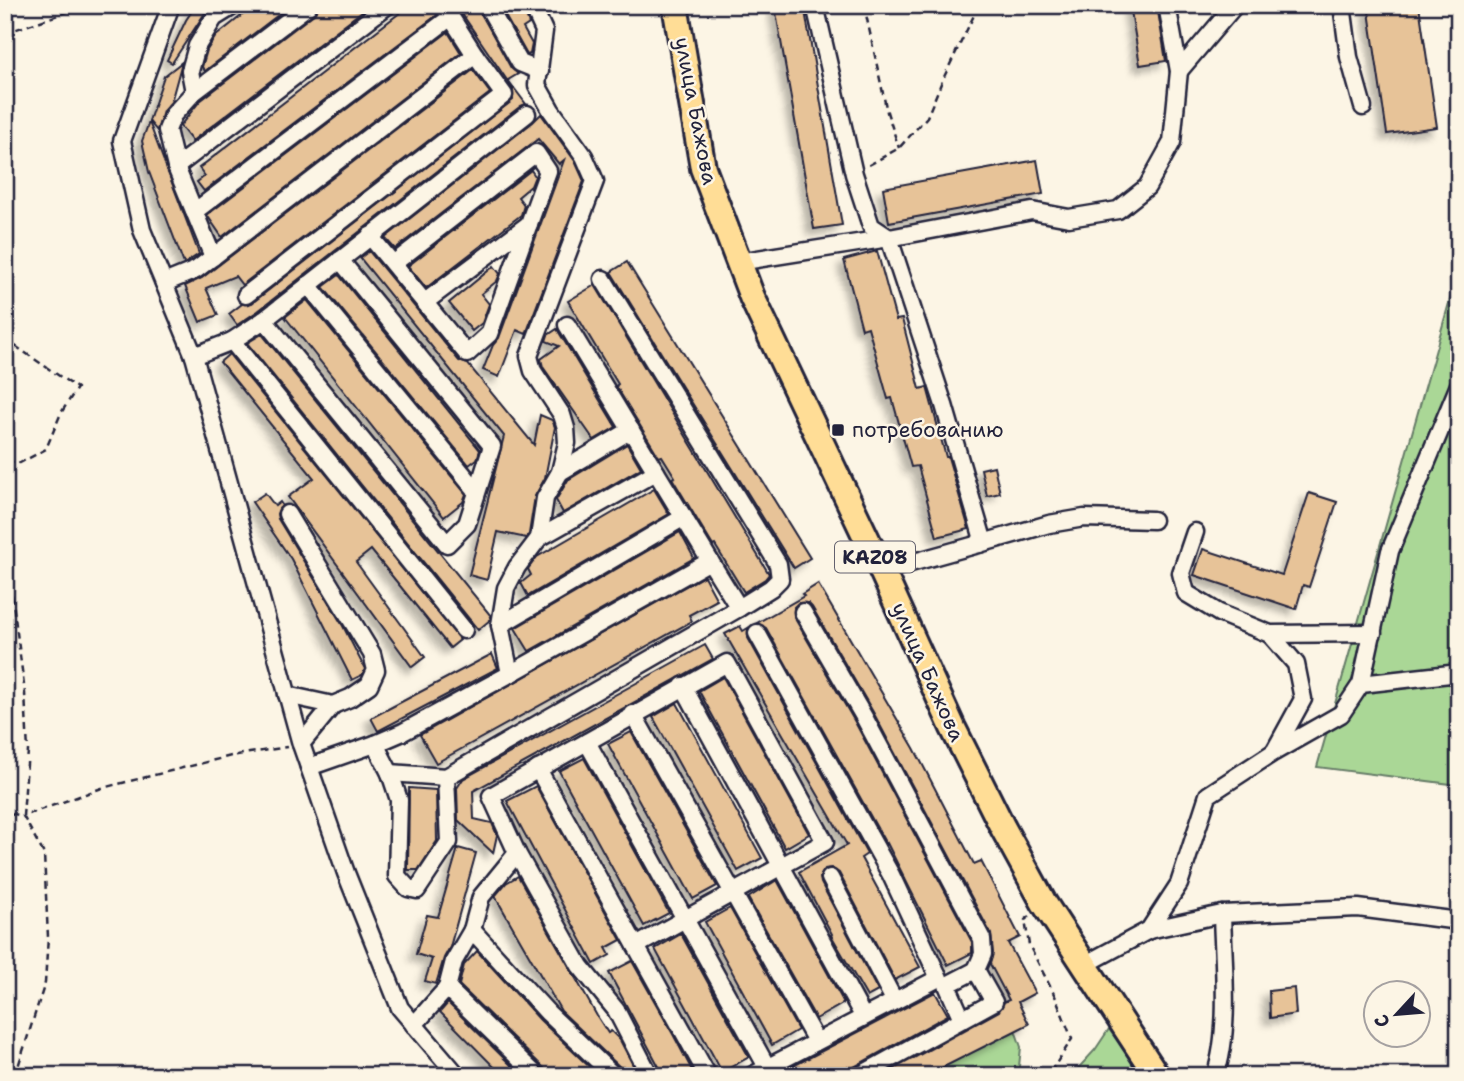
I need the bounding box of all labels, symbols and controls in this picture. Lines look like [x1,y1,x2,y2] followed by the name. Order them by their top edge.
[668,35,724,187] street label: улица Бажова
[852,416,1004,444] place label: потребованию
[830,422,846,438] marker: потребованию
[835,542,915,572] road number: KAZ08
[885,598,971,746] street label: улица Бажова
[1362,979,1432,1050] north arrow
[1368,1011,1396,1032] text: С

